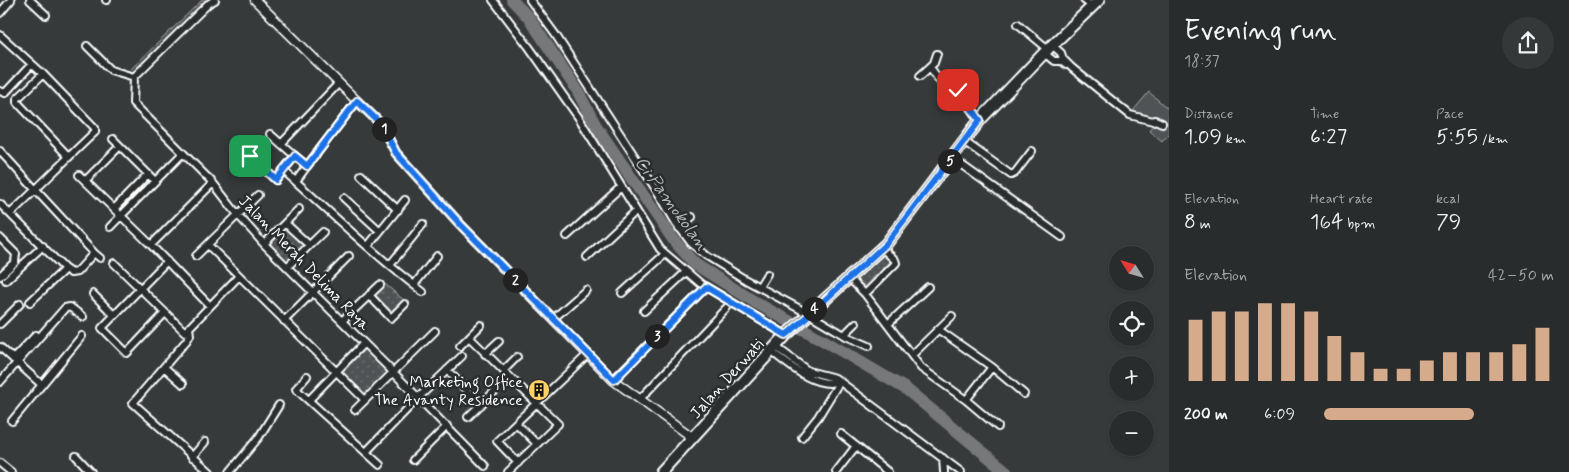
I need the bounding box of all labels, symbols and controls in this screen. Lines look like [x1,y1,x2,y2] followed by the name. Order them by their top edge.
[1184,13,1337,50] text: Evening run
[1502,17,1554,69] button: share
[1184,51,1219,72] text: 18:37
[937,69,979,111] pin
[944,76,972,104] icon: check
[1184,105,1233,123] text: Distance
[1310,105,1339,123] text: Time
[1436,105,1464,123] text: Pace
[372,116,396,142] pin: 1
[381,120,388,138] text: 1
[1184,123,1222,151] text: 1.09
[1310,123,1347,151] text: 6:27
[1436,123,1478,151] text: 5:55
[1222,130,1246,148] text: km
[1478,130,1508,148] text: /km
[229,135,271,177] pin
[236,142,264,170] icon: arrive
[938,148,962,174] pin: 5
[629,152,713,255] water label: Ci Pamokolan
[946,152,955,170] text: 5
[1184,190,1239,208] text: Elevation
[1310,190,1373,208] text: Heart rate
[1436,190,1460,208] text: kcal
[234,191,374,336] street label: Jalan Merah Delima Raya
[1184,208,1196,236] text: 8
[1310,208,1343,236] text: 164
[1436,208,1461,236] text: 79
[1196,215,1211,233] text: m
[1343,215,1375,233] text: bpm
[1109,246,1154,291] north arrow
[1109,246,1154,456] map controls
[1184,265,1247,286] text: Elevation
[1488,265,1554,286] text: 42–50 m
[502,268,528,292] pin: 2
[512,271,519,289] text: 2
[802,296,826,322] pin: 4
[810,300,819,318] text: 4
[1109,301,1154,346] button: locate
[644,324,670,348] pin: 3
[654,327,661,345] text: 3
[686,334,769,424] street label: Jalan Derwati
[1109,356,1154,401] button: +
[374,372,523,411] place label: Marketing Office The Avanty Residence
[527,378,551,402] building icon: Marketing Office The Avanty Residence
[1184,404,1228,425] text: 200 m
[1264,404,1295,425] text: 6:09
[1109,411,1154,456] button: −

